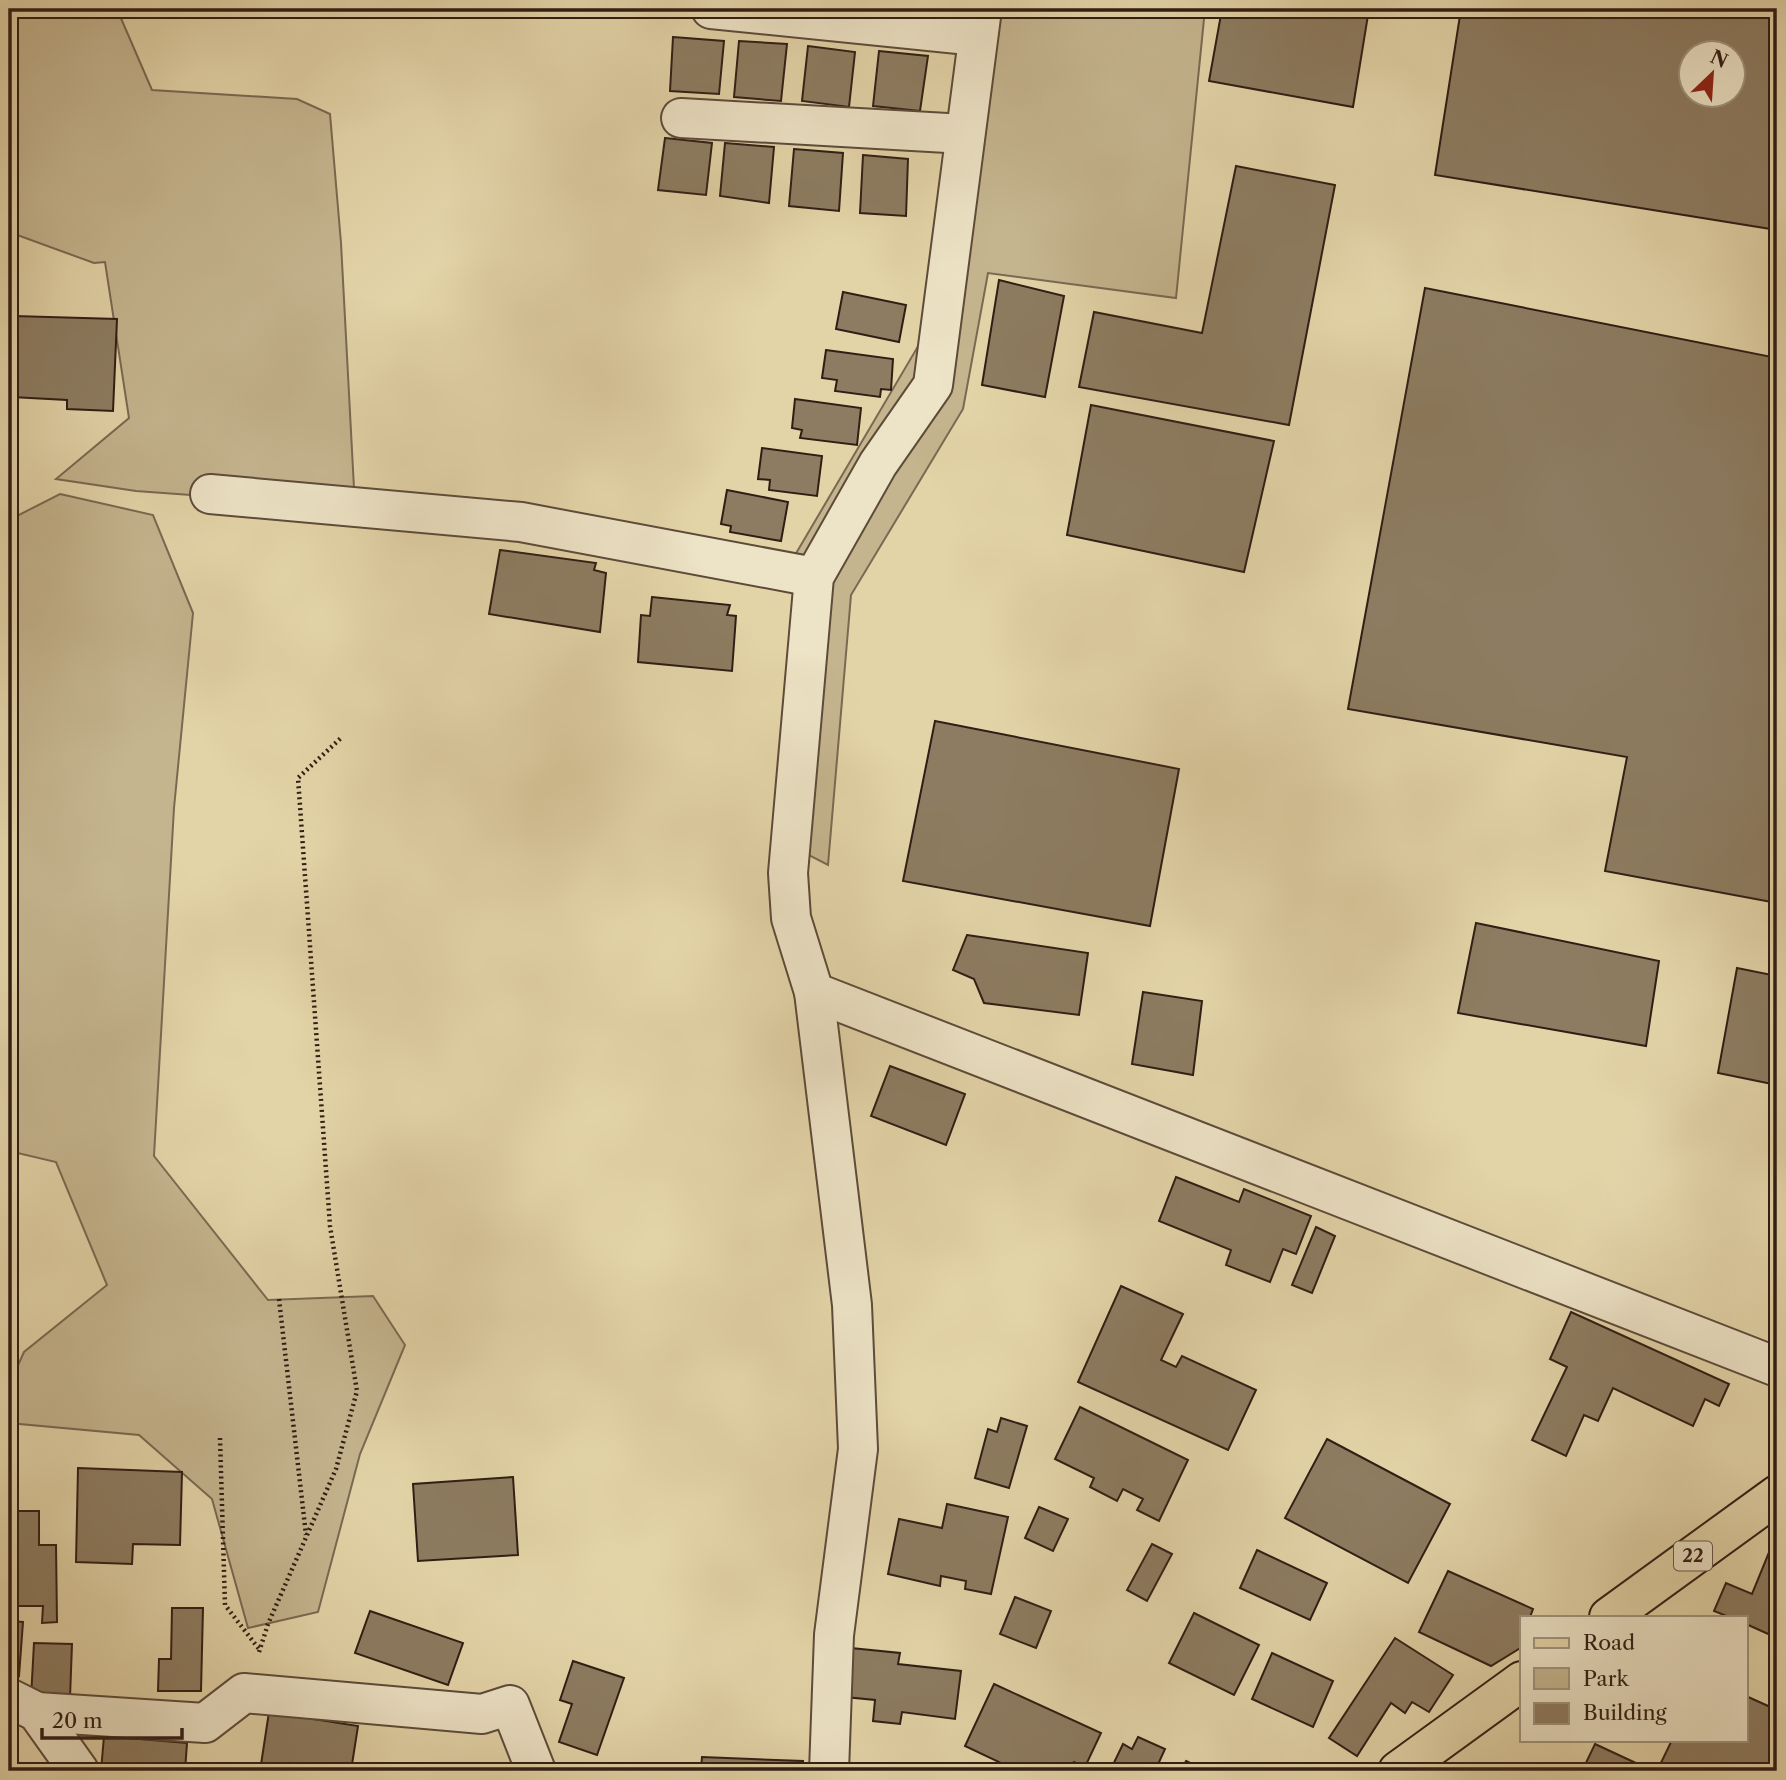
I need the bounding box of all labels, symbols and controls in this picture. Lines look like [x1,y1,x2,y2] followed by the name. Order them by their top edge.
[1678,38,1748,108] north arrow
[1707,45,1731,73] text: N
[1674,1541,1712,1570] road number: 22
[1520,1616,1748,1742] legend
[1583,1630,1635,1655] text: Road
[1583,1666,1629,1691] text: Park
[42,1696,182,1740] scale bar
[1583,1700,1668,1725] text: Building
[52,1708,103,1733] text: 20 m

